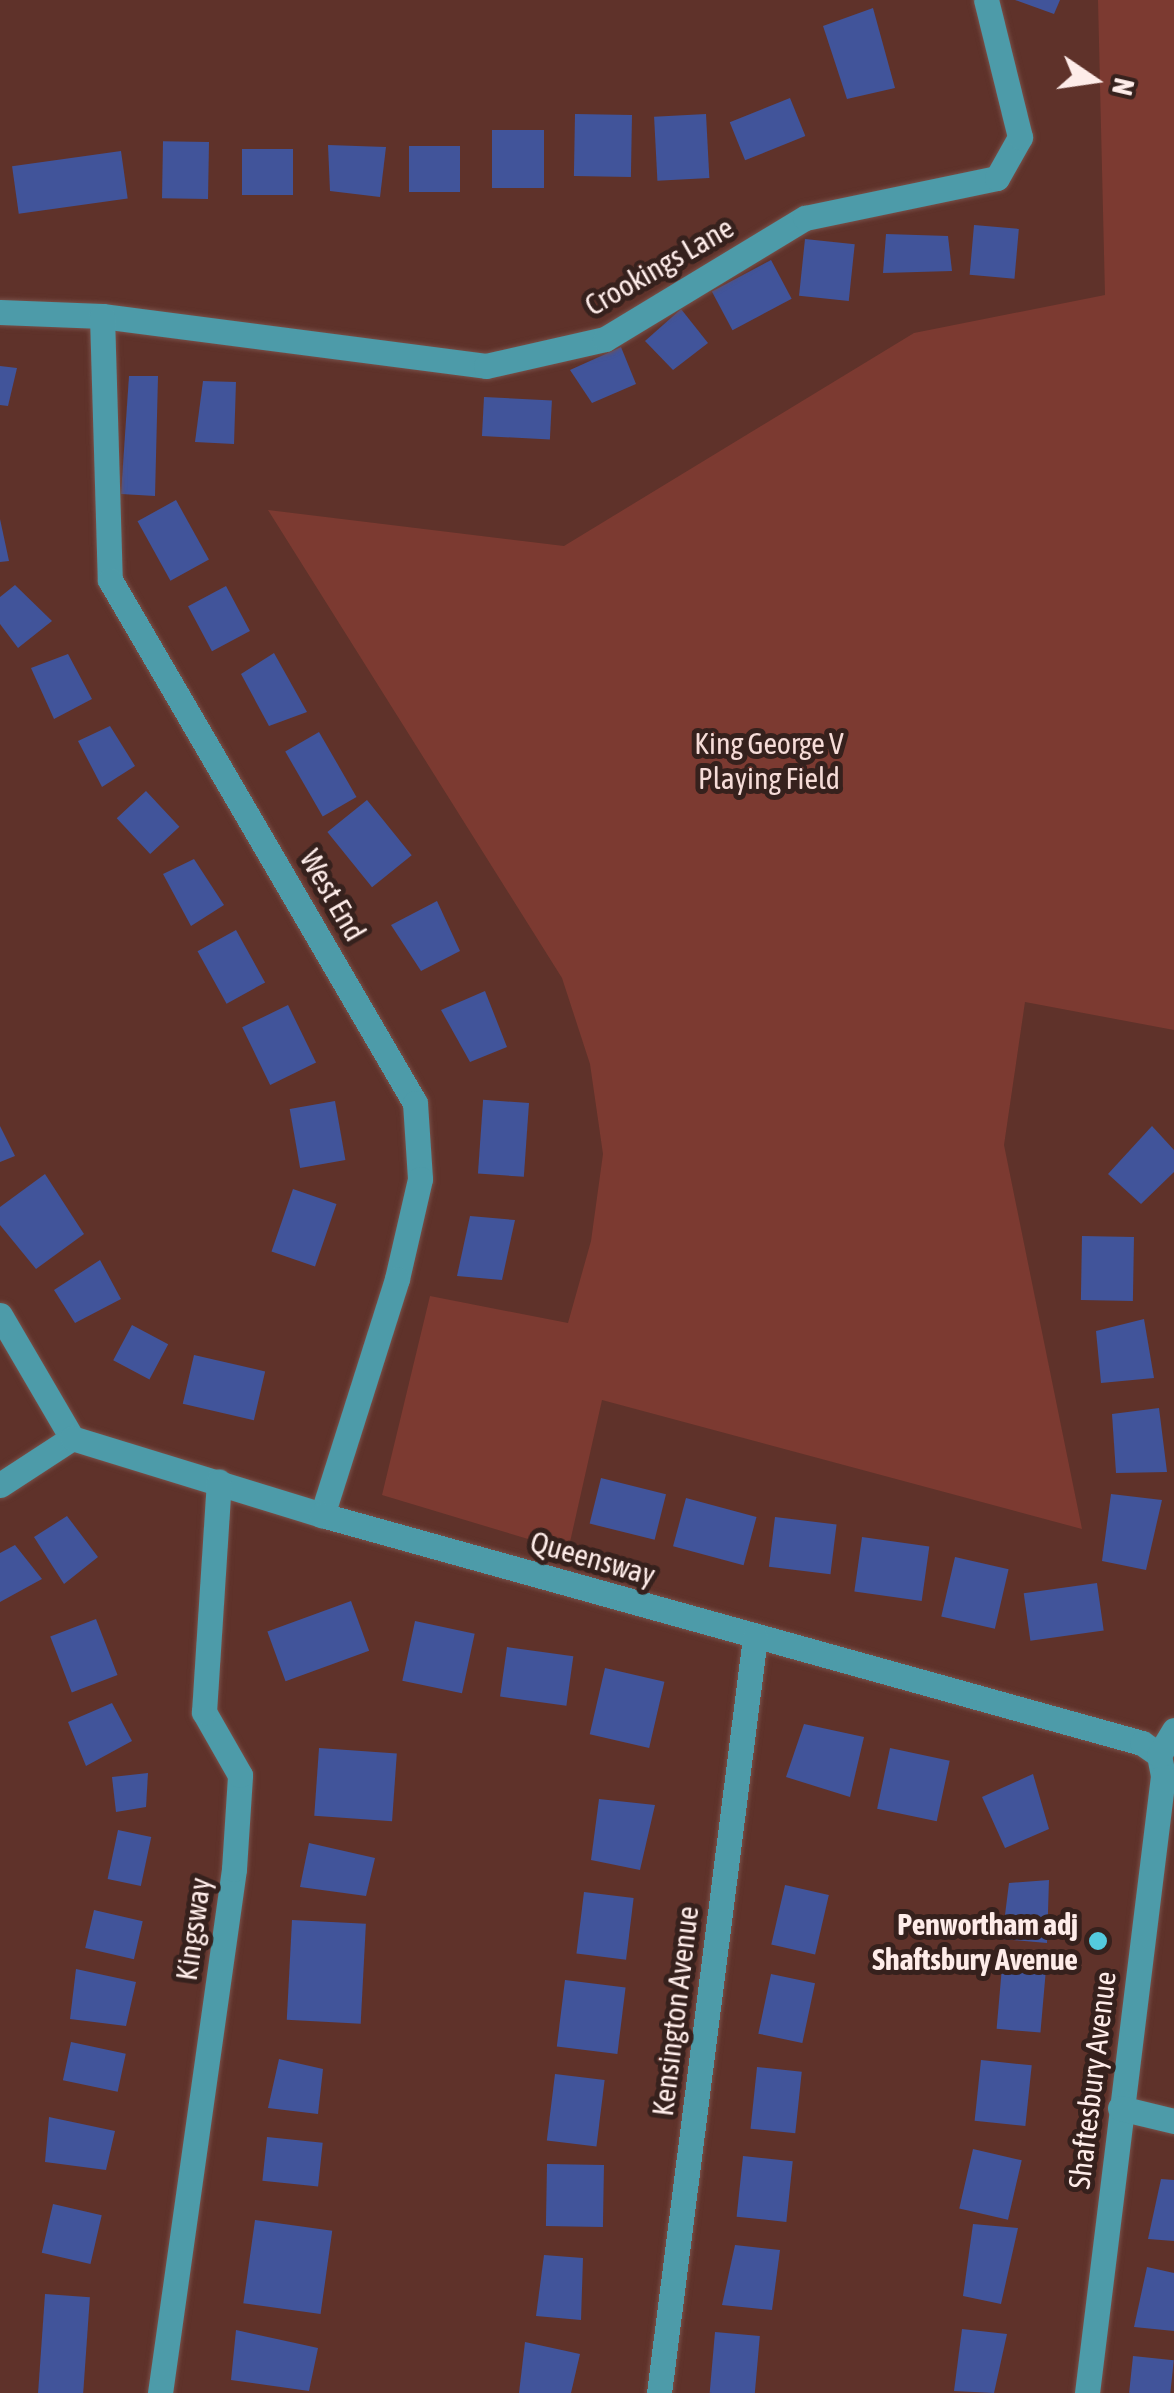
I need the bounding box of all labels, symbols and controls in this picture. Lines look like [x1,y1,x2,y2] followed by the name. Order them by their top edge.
[1044,30,1144,130] north arrow
[1106,75,1141,98] text: N
[578,209,740,323] street label: Crookings Lane
[694,725,844,796] park label: King George V Playing Field
[293,843,373,947] street label: West End
[526,1523,660,1593] street label: Queensway
[168,1875,218,1983] street label: Kingsway
[644,1904,706,2118] street label: Kensington Avenue
[872,1906,1078,1976] place label: Penwortham adj Shaftsbury Avenue
[1087,1930,1109,1952] marker: Penwortham adj Shaftsbury Avenue
[1061,1969,1123,2191] street label: Shaftesbury Avenue

